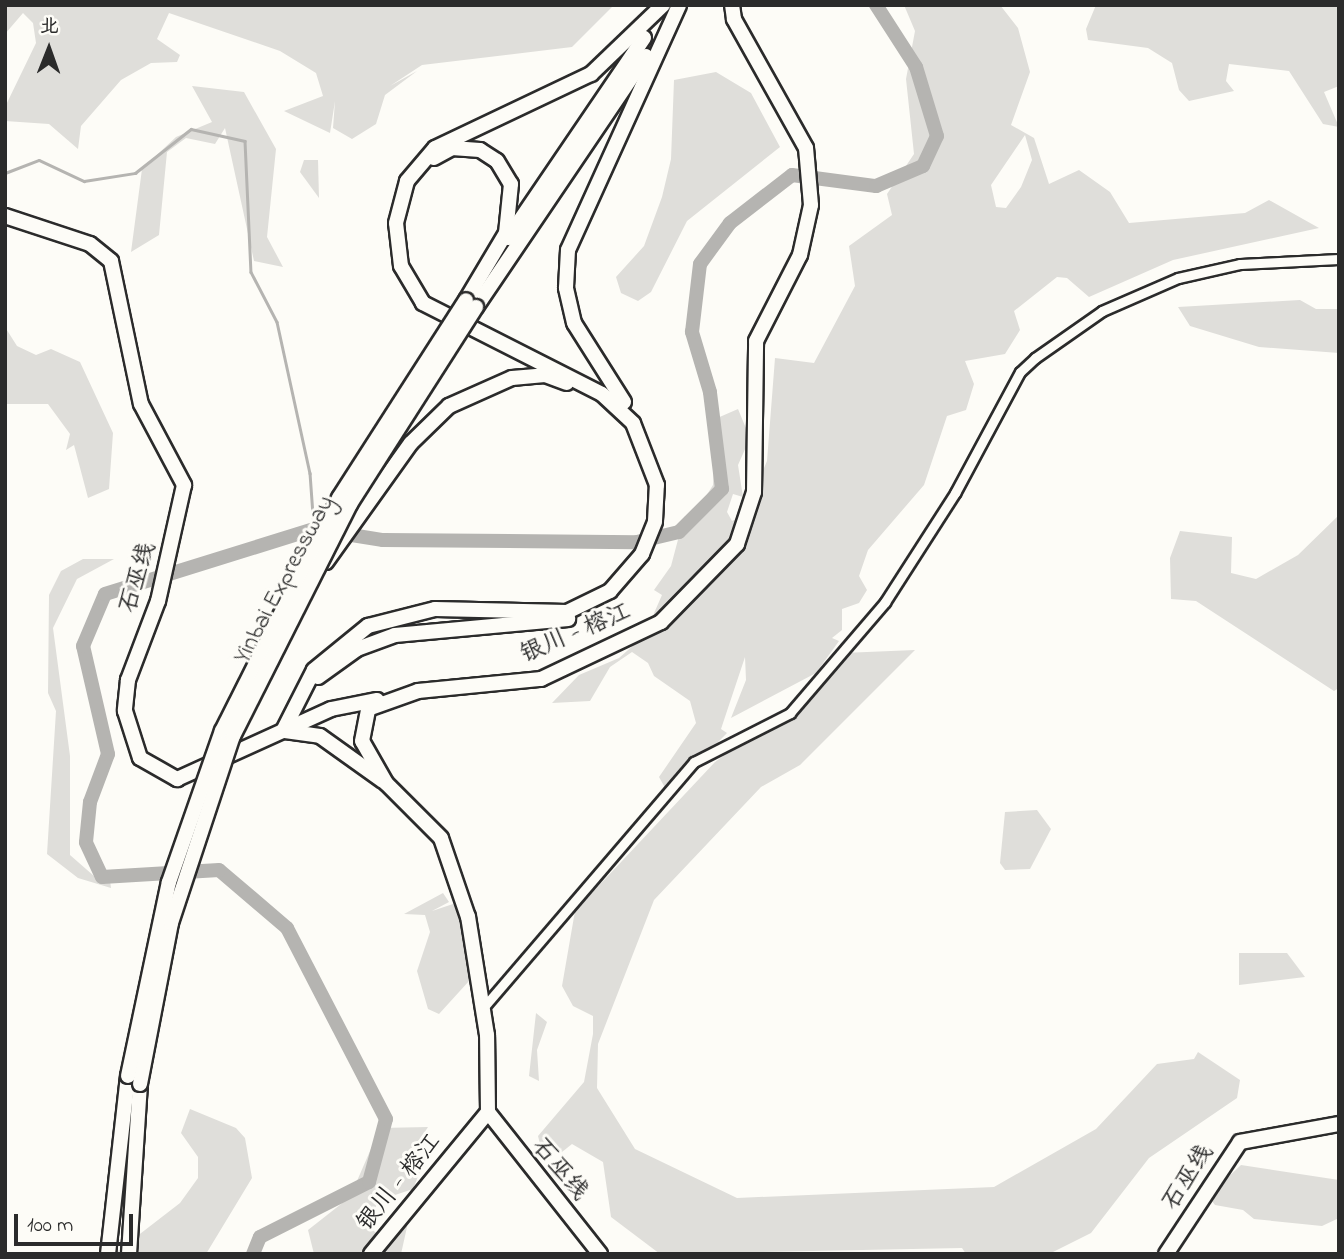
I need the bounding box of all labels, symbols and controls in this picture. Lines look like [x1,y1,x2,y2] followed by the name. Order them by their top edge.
[14,14,84,84] north arrow
[40,14,59,41] text: 北
[229,491,341,669] street label: Yinbai Expressway
[115,539,163,617] street label: 石巫线
[517,598,635,670] street label: 银川 - 榕江
[352,1128,448,1238] street label: 银川 - 榕江
[525,1133,593,1207] street label: 石巫线
[1157,1140,1221,1216] street label: 石巫线
[18,1200,136,1244] scale bar
[27,1211,73,1241] text: 100 m

